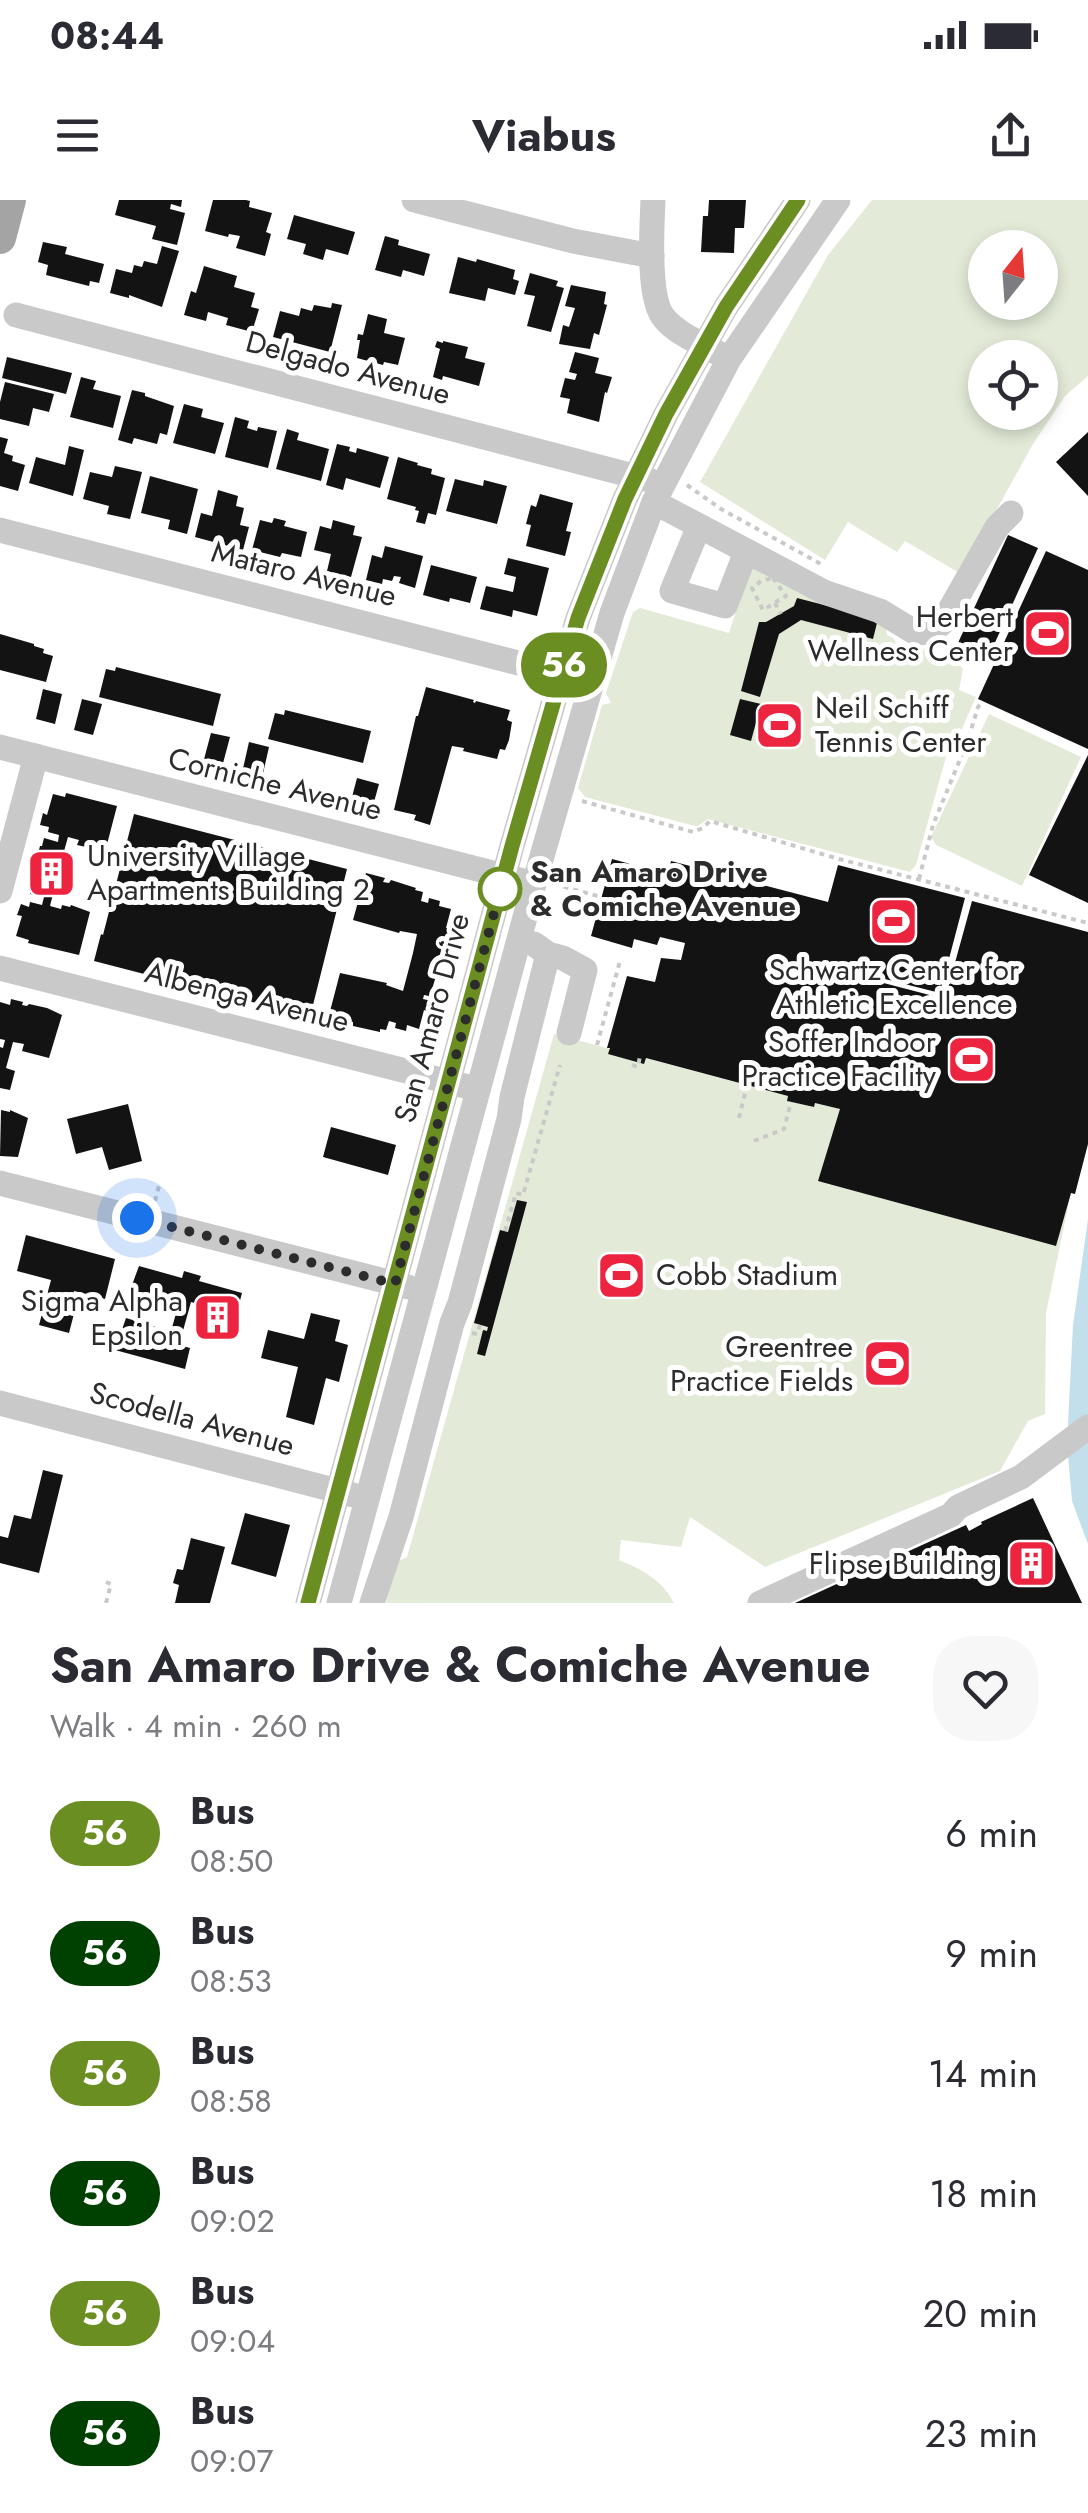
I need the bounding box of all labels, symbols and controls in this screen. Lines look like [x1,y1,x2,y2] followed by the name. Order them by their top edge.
[50,8,164,63] text: 08:44
[472,103,616,168] text: Viabus
[50,108,105,163] icon: menu
[983,108,1038,163] icon: share
[968,230,1058,320] north arrow
[968,230,1058,430] map controls
[241,320,455,415] street label: Delgado Avenue
[968,340,1058,430] button: locate
[207,530,401,617] street label: Mataro Avenue
[807,595,1014,672] place label: Herbert Wellness Center
[1022,608,1074,660] sports icon: Herbert Wellness Center
[519,632,609,698] line badge: 56
[541,640,587,690] text: 56
[815,686,987,763] place label: Neil Schiff Tennis Center
[754,699,806,751] sports icon: Neil Schiff Tennis Center
[164,736,386,831] street label: Corniche Avenue
[87,834,370,911] place label: University Village Apartments Building 2
[26,847,78,899] building icon: University Village Apartments Building 2
[530,850,796,927] place label: San Amaro Drive & Comiche Avenue
[479,868,521,910] marker: San Amaro Drive & Comiche Avenue
[868,895,920,947] sports icon: Schwartz Center for Athletic Excellence
[383,908,480,1127] street label: San Amaro Drive
[769,948,1020,1025] place label: Schwartz Center for Athletic Excellence
[141,950,354,1043] street label: Albenga Avenue
[742,1020,937,1097] place label: Soffer Indoor Practice Facility
[945,1033,997,1085] sports icon: Soffer Indoor Practice Facility
[112,1193,162,1243] your location
[595,1249,647,1301] sports icon: Cobb Stadium
[656,1253,838,1296] place label: Cobb Stadium
[21,1279,183,1356] place label: Sigma Alpha Epsilon
[192,1292,244,1344] building icon: Sigma Alpha Epsilon
[670,1325,853,1402] place label: Greentree Practice Fields
[862,1338,914,1390] sports icon: Greentree Practice Fields
[85,1371,299,1467] street label: Scodella Avenue
[1006,1538,1058,1590] building icon: Flipse Building
[809,1542,997,1585] place label: Flipse Building
[50,1631,870,1700] text: San Amaro Drive & Comiche Avenue
[933,1636,1038,1741] button: heart
[50,1703,342,1749] text: Walk · 4 min · 260 m
[190,1783,254,1838] text: Bus
[945,1806,1038,1861] text: 6 min
[82,1808,128,1858] text: 56
[190,1838,274,1884] text: 08:50
[190,1903,254,1958] text: Bus
[945,1926,1038,1981] text: 9 min
[82,1928,128,1978] text: 56
[190,1958,272,2004] text: 08:53
[190,2023,254,2078] text: Bus
[928,2046,1038,2101] text: 14 min
[82,2048,128,2098] text: 56
[190,2078,272,2124] text: 08:58
[190,2143,254,2198] text: Bus
[929,2166,1038,2221] text: 18 min
[82,2168,128,2218] text: 56
[190,2198,275,2244] text: 09:02
[190,2263,254,2318] text: Bus
[923,2286,1038,2341] text: 20 min
[82,2288,128,2338] text: 56
[190,2318,275,2364] text: 09:04
[190,2383,254,2438] text: Bus
[925,2406,1038,2461] text: 23 min
[82,2408,128,2458] text: 56
[190,2438,273,2484] text: 09:07

